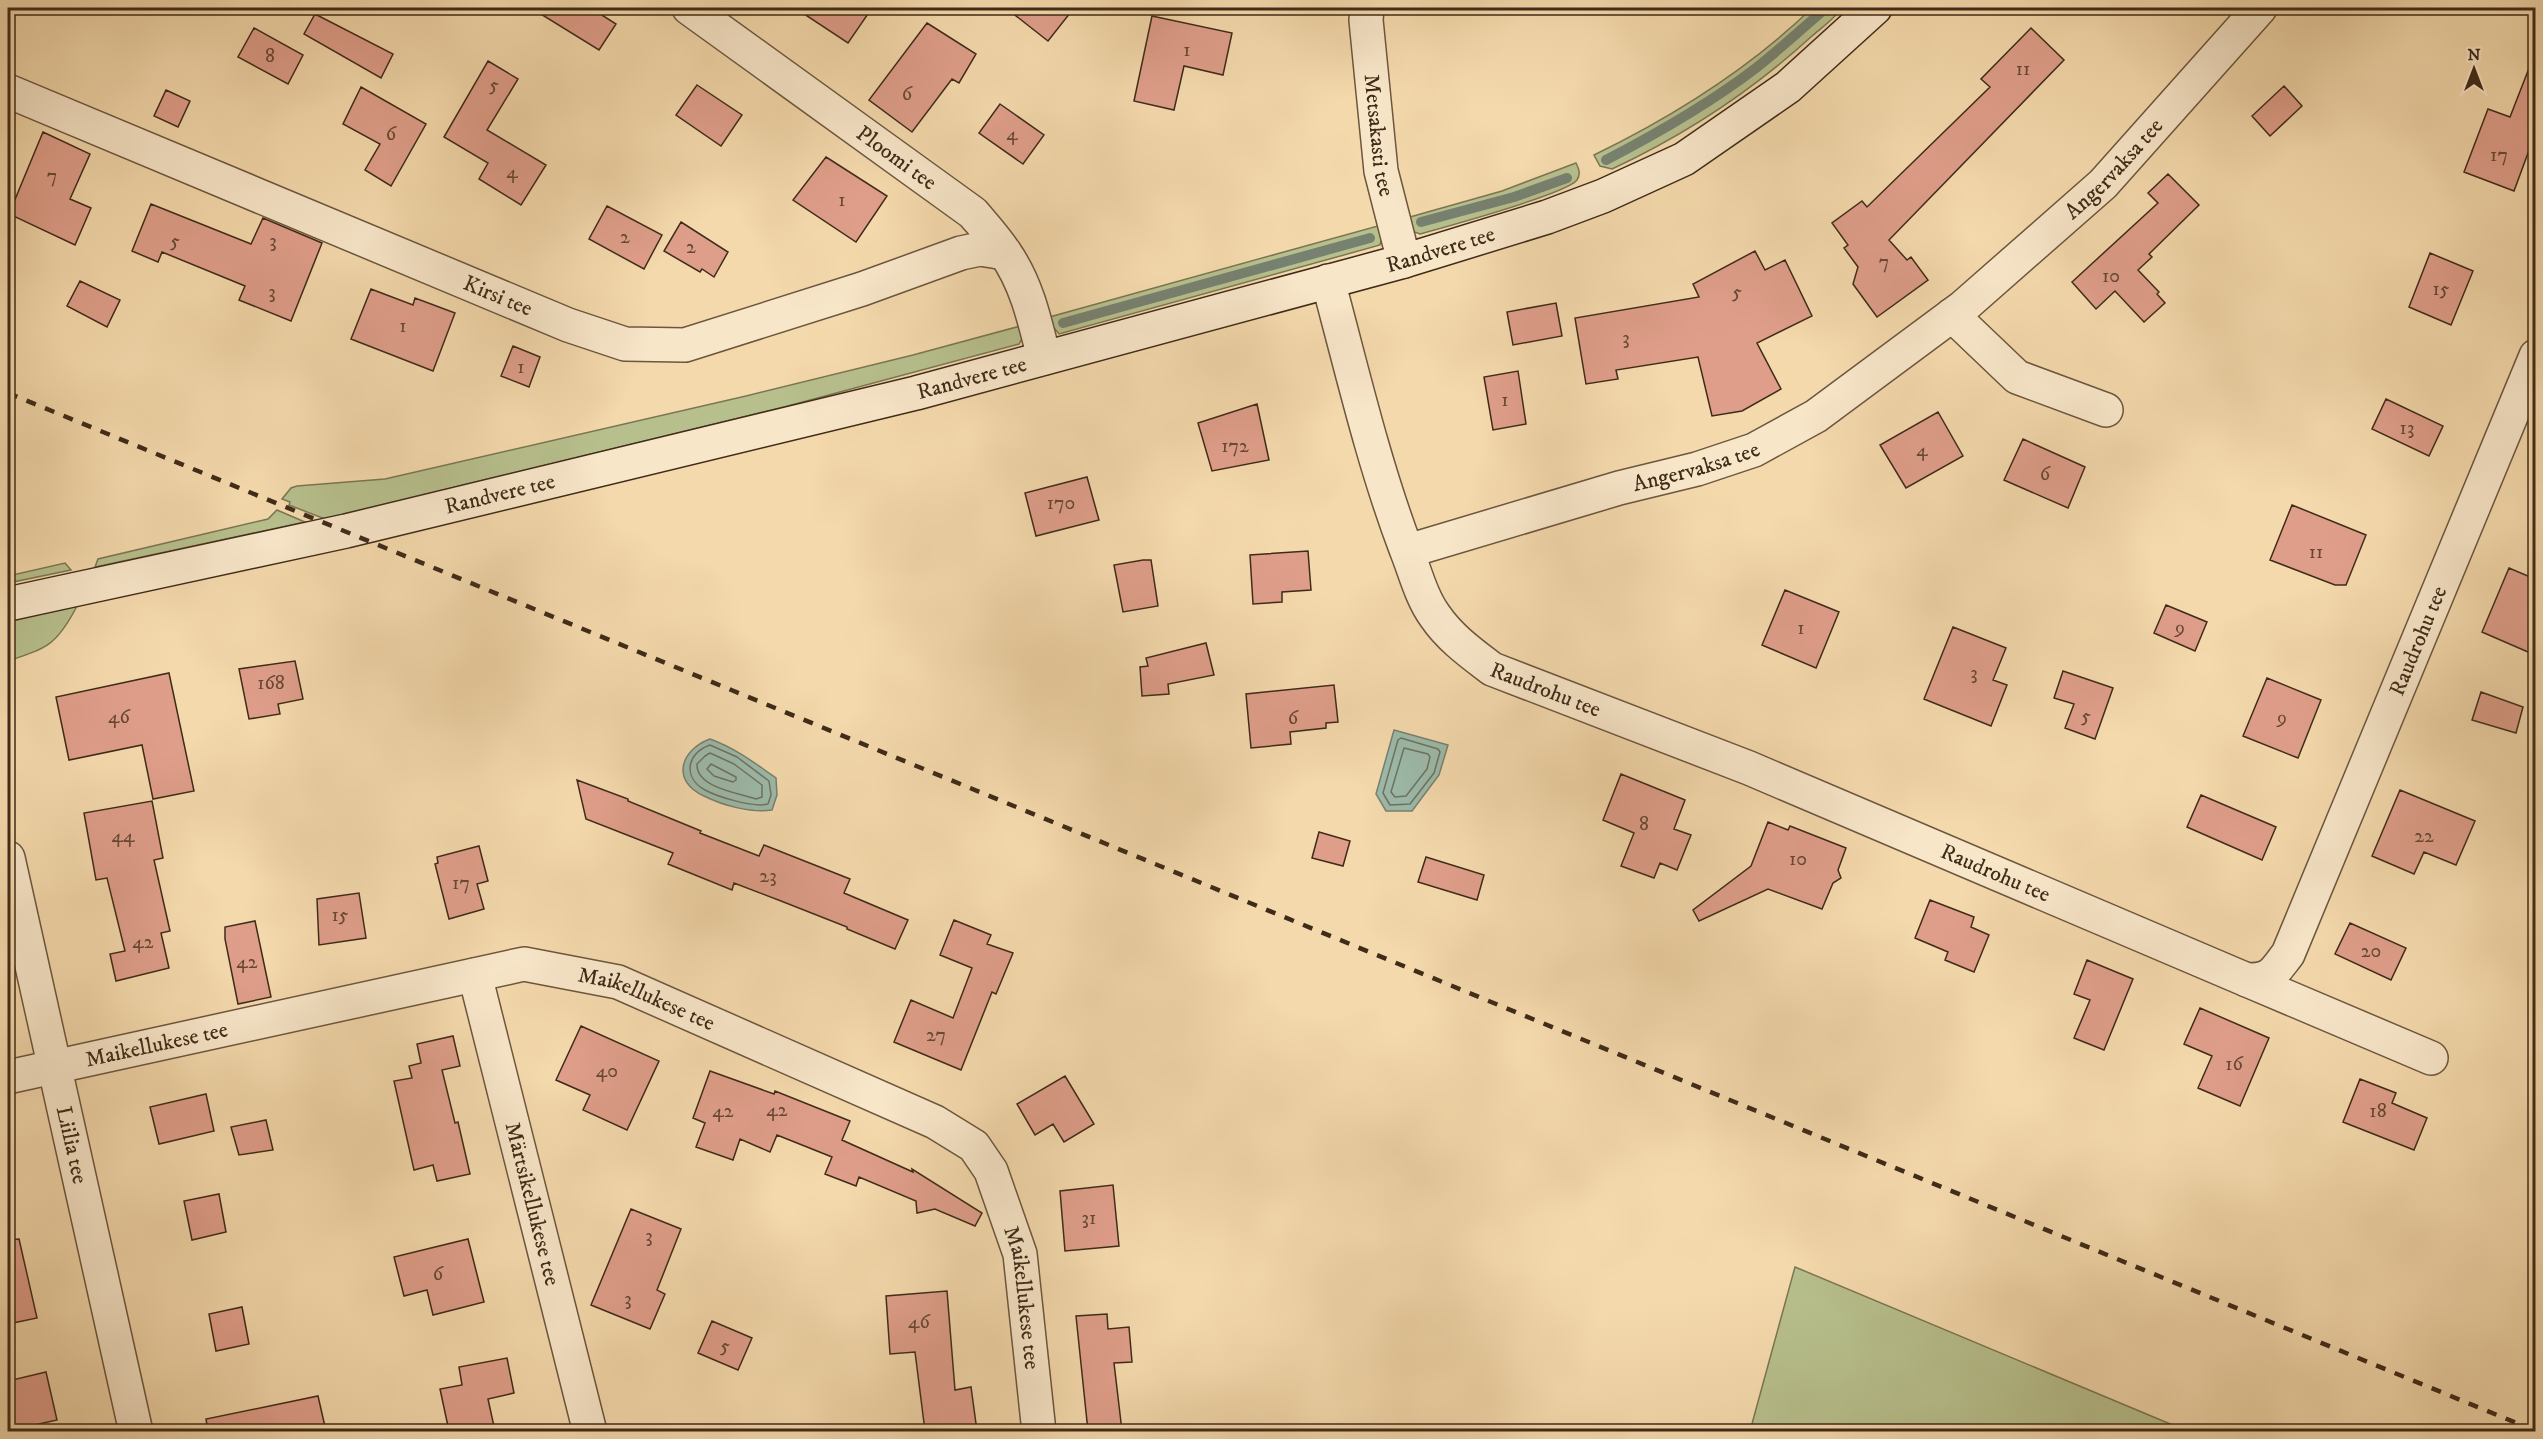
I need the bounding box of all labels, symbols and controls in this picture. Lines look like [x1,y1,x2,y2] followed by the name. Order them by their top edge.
[1183,38,1191,63] house number: 1
[2444,39,2504,99] north arrow
[265,44,275,69] house number: 8
[2467,45,2481,65] text: N
[2016,57,2030,82] house number: 11
[489,73,499,98] house number: 5
[1358,73,1400,199] street label: Metsakasti tee
[902,82,913,107] house number: 6
[2059,113,2169,225] street label: Angervaksa tee
[851,120,942,196] street label: Ploomi tee
[386,122,397,147] house number: 6
[1006,122,1018,147] house number: 4
[2490,143,2508,168] house number: 17
[506,160,518,185] house number: 4
[47,164,57,189] house number: 7
[838,188,846,213] house number: 1
[1383,220,1498,279] street label: Randvere tee
[620,225,630,250] house number: 2
[170,229,180,254] house number: 5
[269,229,277,254] house number: 3
[686,235,696,260] house number: 2
[1879,250,1889,275] house number: 7
[2102,264,2120,289] house number: 10
[459,269,537,322] street label: Kirsi tee
[2432,277,2450,302] house number: 15
[268,280,276,305] house number: 3
[1732,280,1742,305] house number: 5
[399,314,407,339] house number: 1
[1622,326,1630,351] house number: 3
[914,350,1029,406] street label: Randvere tee
[517,355,525,380] house number: 1
[1501,388,1509,413] house number: 1
[2400,416,2414,441] house number: 13
[1221,434,1249,459] house number: 172
[1630,436,1765,498] street label: Angervaksa tee
[1916,438,1928,463] house number: 4
[2040,462,2051,487] house number: 6
[442,467,558,520] street label: Randvere tee
[1047,491,1075,516] house number: 170
[2309,540,2323,565] house number: 11
[2383,582,2453,700] street label: Raudrohu tee
[1797,616,1805,641] house number: 1
[2174,616,2185,641] house number: 9
[1486,656,1605,723] street label: Raudrohu tee
[1970,661,1978,686] house number: 3
[257,671,285,696] house number: 168
[2081,704,2091,729] house number: 5
[108,705,131,730] house number: 46
[1288,706,1299,731] house number: 6
[2276,706,2287,731] house number: 9
[1639,812,1649,837] house number: 8
[111,824,135,849] house number: 44
[2414,824,2434,849] house number: 22
[1937,838,2054,908] street label: Raudrohu tee
[1789,847,1807,872] house number: 10
[759,864,777,889] house number: 23
[452,871,470,896] house number: 17
[331,903,349,928] house number: 15
[132,930,154,955] house number: 42
[2361,939,2381,964] house number: 20
[236,950,258,975] house number: 42
[576,961,719,1037] street label: Maikellukese tee
[83,1016,230,1073] street label: Maikellukese tee
[926,1023,946,1048] house number: 27
[2225,1052,2243,1077] house number: 16
[596,1059,618,1084] house number: 40
[766,1098,788,1123] house number: 42
[712,1099,734,1124] house number: 42
[2369,1099,2387,1124] house number: 18
[50,1104,94,1186] street label: Liilia tee
[499,1119,566,1288] street label: Märtsikellukese tee
[1082,1206,1096,1231] house number: 31
[998,1222,1046,1371] street label: Maikellukese tee
[645,1224,653,1249] house number: 3
[433,1262,444,1287] house number: 6
[624,1287,632,1312] house number: 3
[908,1310,931,1335] house number: 46
[720,1334,730,1359] house number: 5

